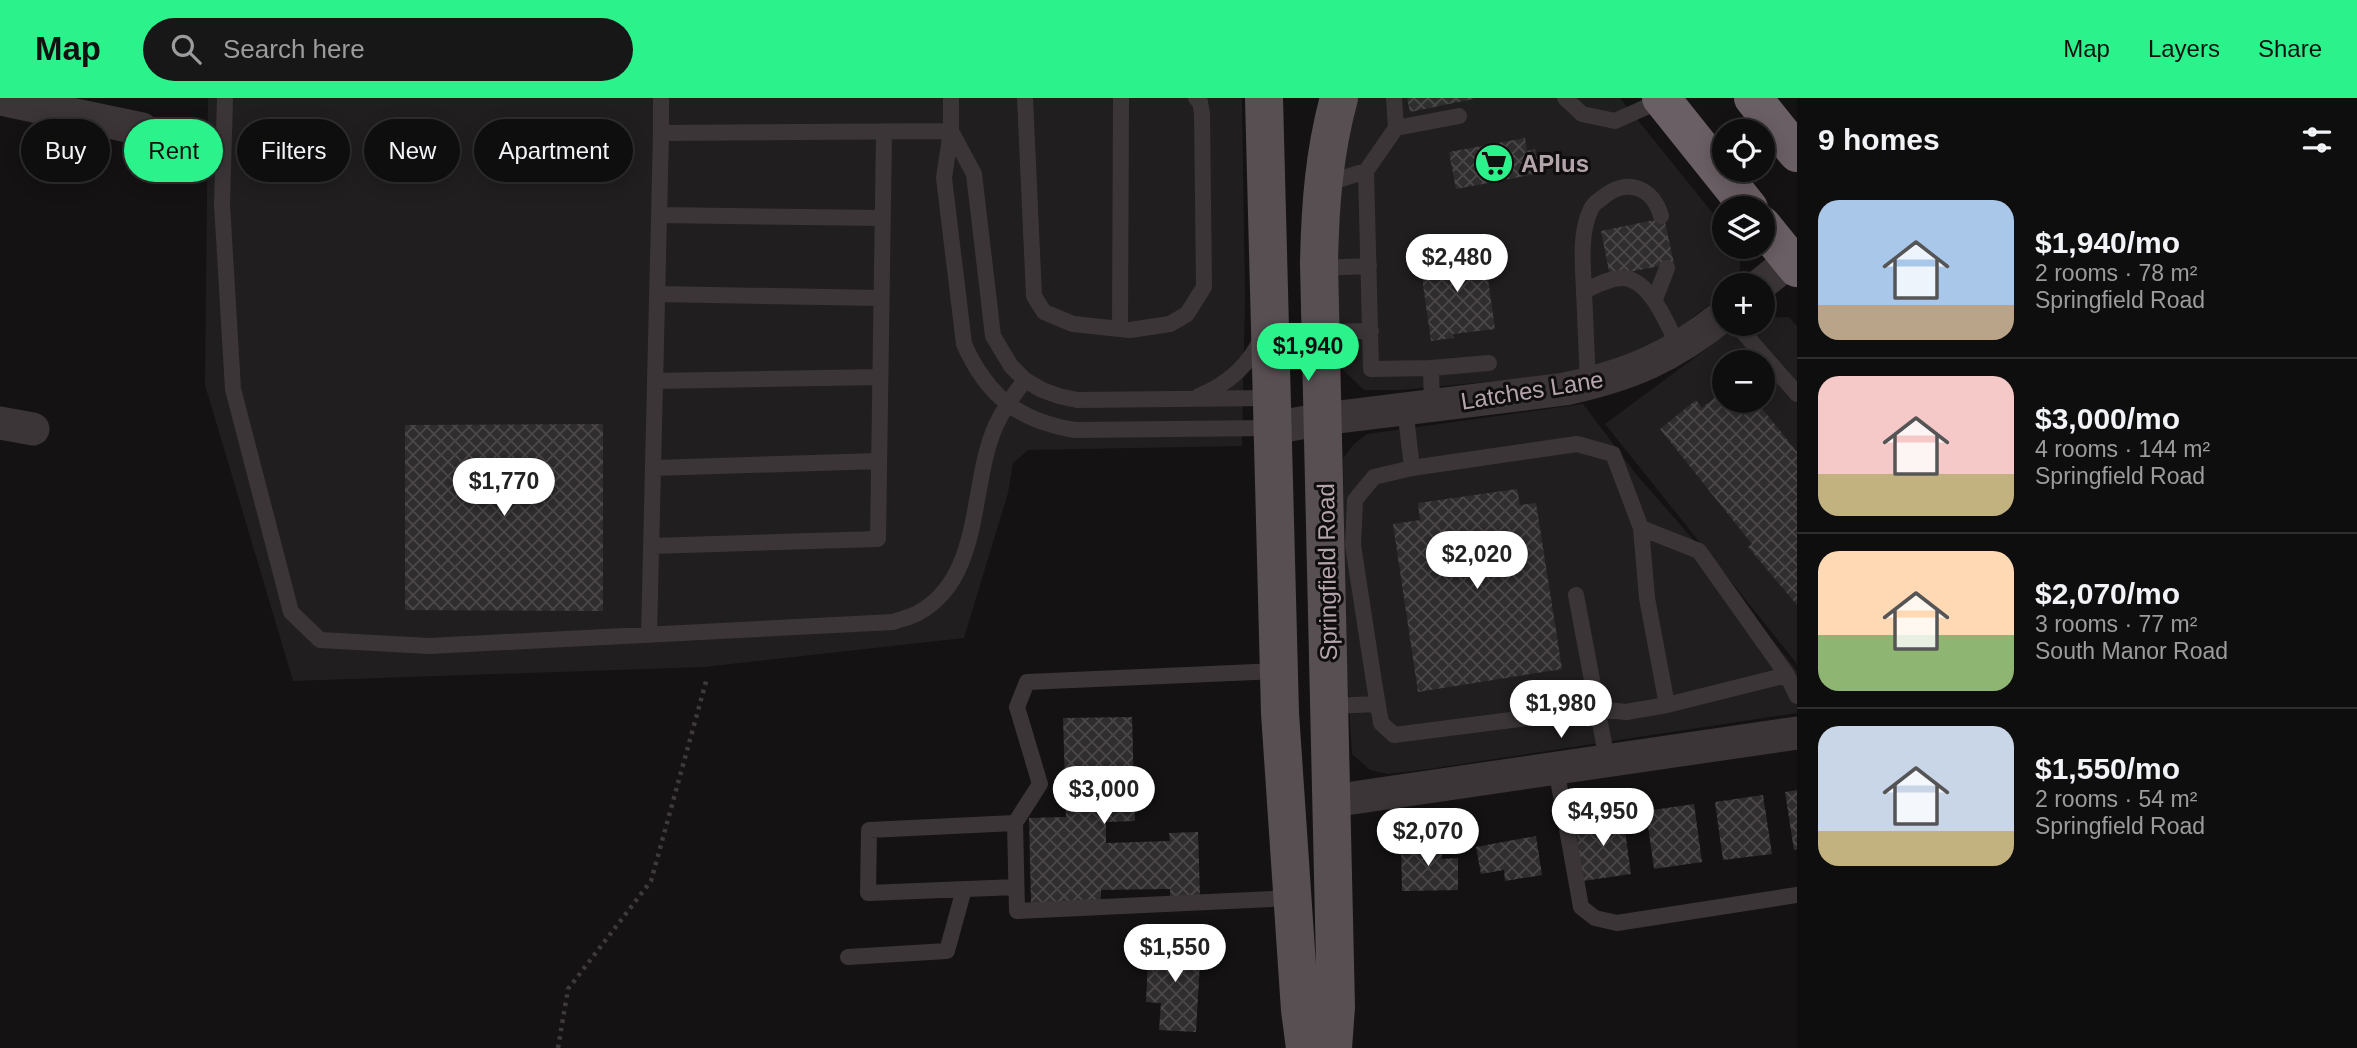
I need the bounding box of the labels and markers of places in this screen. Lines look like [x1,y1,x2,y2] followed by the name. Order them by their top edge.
[1473,142,1515,184] supermarket icon: APlus
[1521,150,1589,177] place label: APlus
[1400,234,1514,294] pin: $2,480
[1251,324,1365,383] pin: $1,940
[447,458,561,518] pin: $1,770
[1420,532,1534,591] pin: $2,020
[1504,680,1618,740] pin: $1,980
[1047,766,1161,826] pin: $3,000
[1546,788,1660,848] pin: $4,950
[1371,808,1485,868] pin: $2,070
[1118,924,1232,984] pin: $1,550

